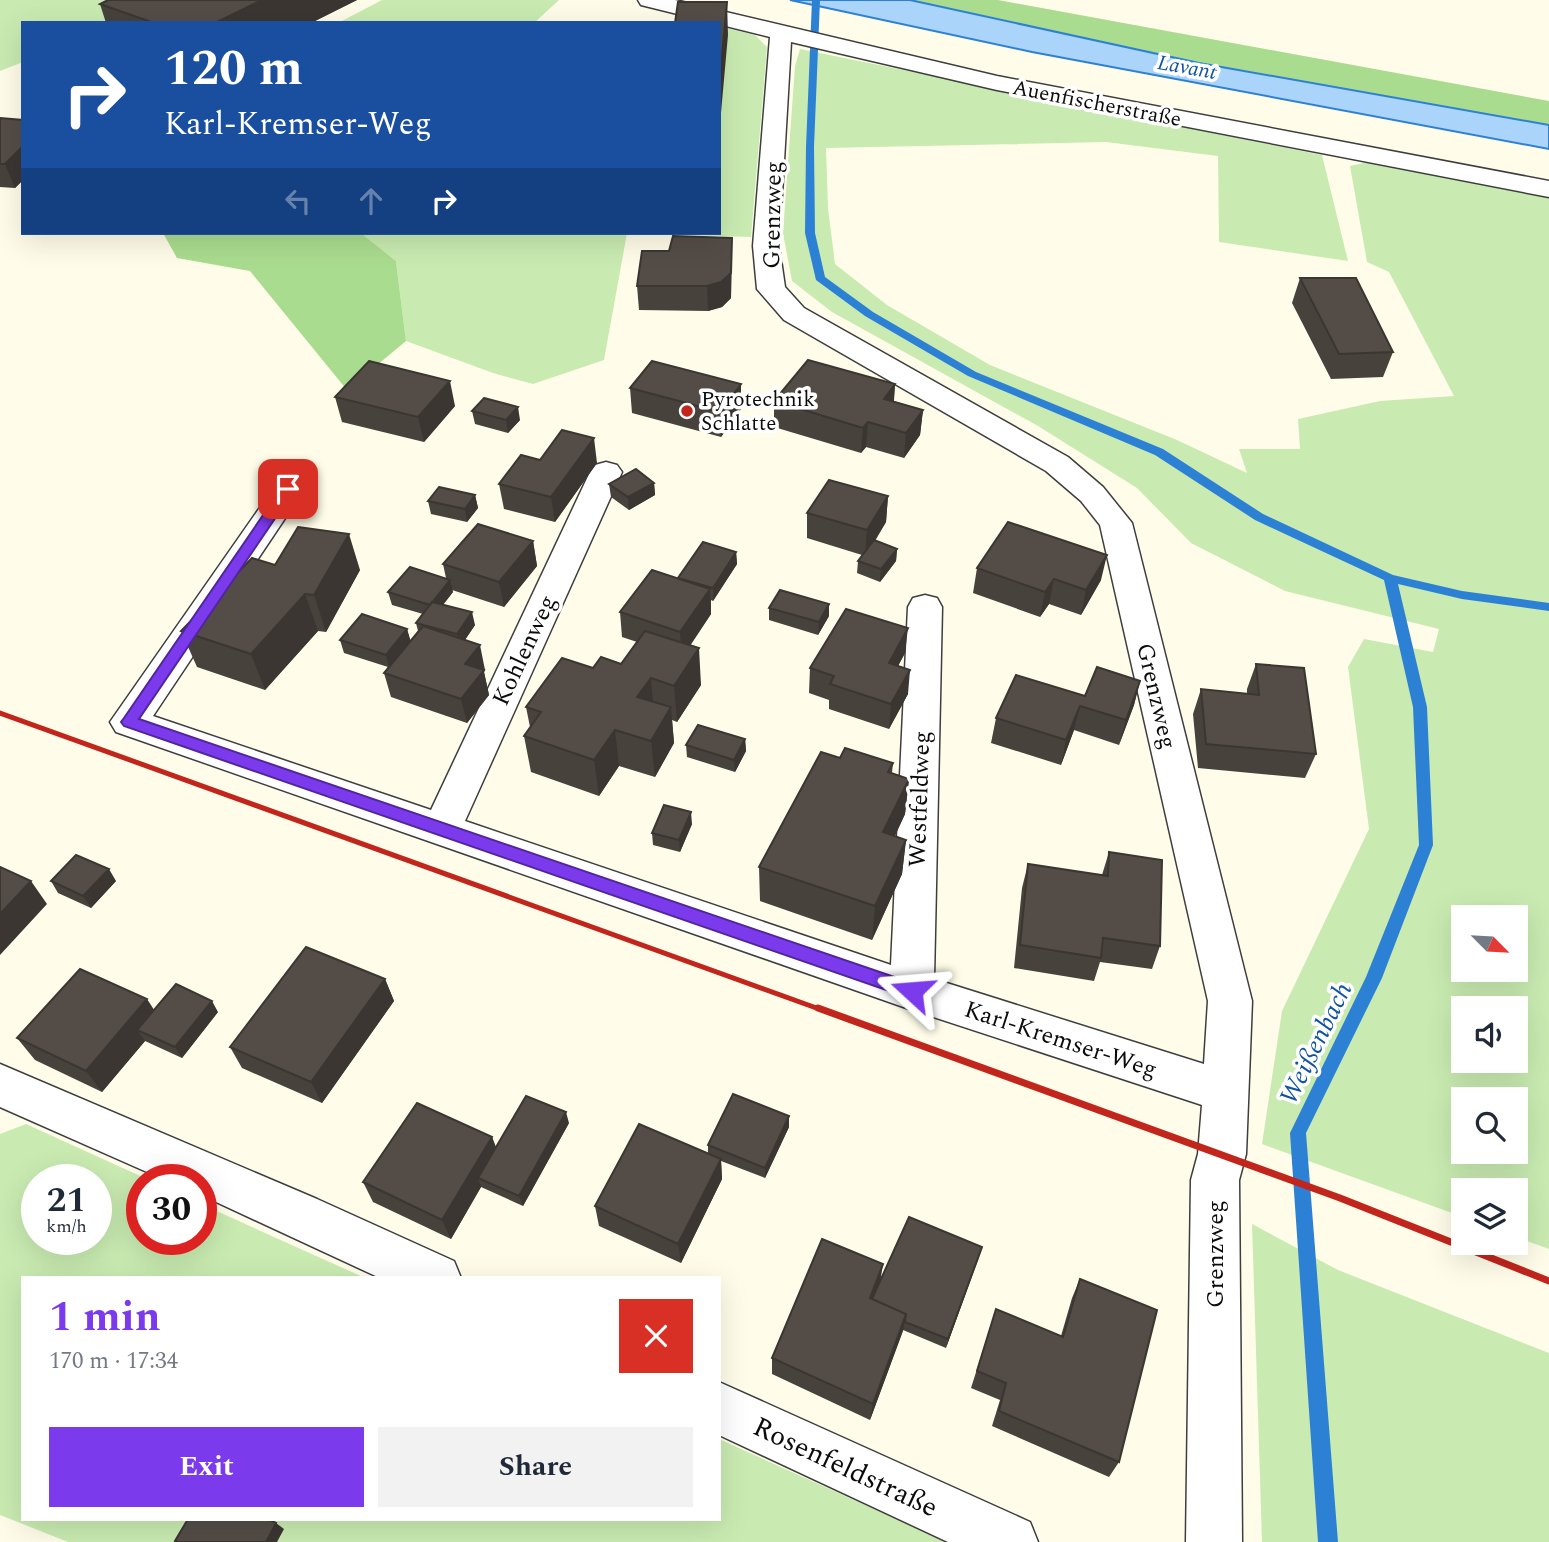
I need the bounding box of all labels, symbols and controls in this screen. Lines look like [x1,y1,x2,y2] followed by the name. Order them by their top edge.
[164,32,303,107] text: 120 m
[1155,47,1219,89] water label: Lavant
[49,49,140,140] icon: right
[1010,72,1184,136] street label: Auenfischerstraße
[164,100,432,149] text: Karl-Kremser-Weg
[754,161,792,269] street label: Grenzweg
[279,182,317,220] icon: left
[352,182,390,220] icon: ahead
[425,182,463,220] icon: right
[701,384,815,440] place label: Pyrotechnik Schlatte
[679,403,695,419] marker: Pyrotechnik Schlatte
[258,459,318,519] pin
[269,470,307,508] icon: arrive
[483,589,566,712] street label: Kohlenweg
[1126,640,1186,753] street label: Grenzweg
[900,730,940,868] street label: Westfeldweg
[1451,905,1528,982] north arrow
[1451,905,1528,1255] map controls
[875,954,949,1028] position arrow
[1269,975,1363,1112] water label: Weißenbach
[960,992,1162,1088] street label: Karl-Kremser-Weg
[1451,996,1528,1073] button: sound
[1451,1087,1528,1164] button: search
[126,1164,217,1255] speed limit sign: 30
[47,1174,86,1227] text: 21
[1451,1178,1528,1255] button: layers
[1198,1200,1234,1308] street label: Grenzweg
[46,1213,87,1240] text: km/h
[49,1286,161,1349] text: 1 min
[619,1299,693,1373] button: close
[49,1344,178,1379] text: 170 m · 17:34
[746,1406,945,1529] street label: Rosenfeldstraße
[49,1427,364,1507] button: Exit
[378,1427,693,1507] button: Share

